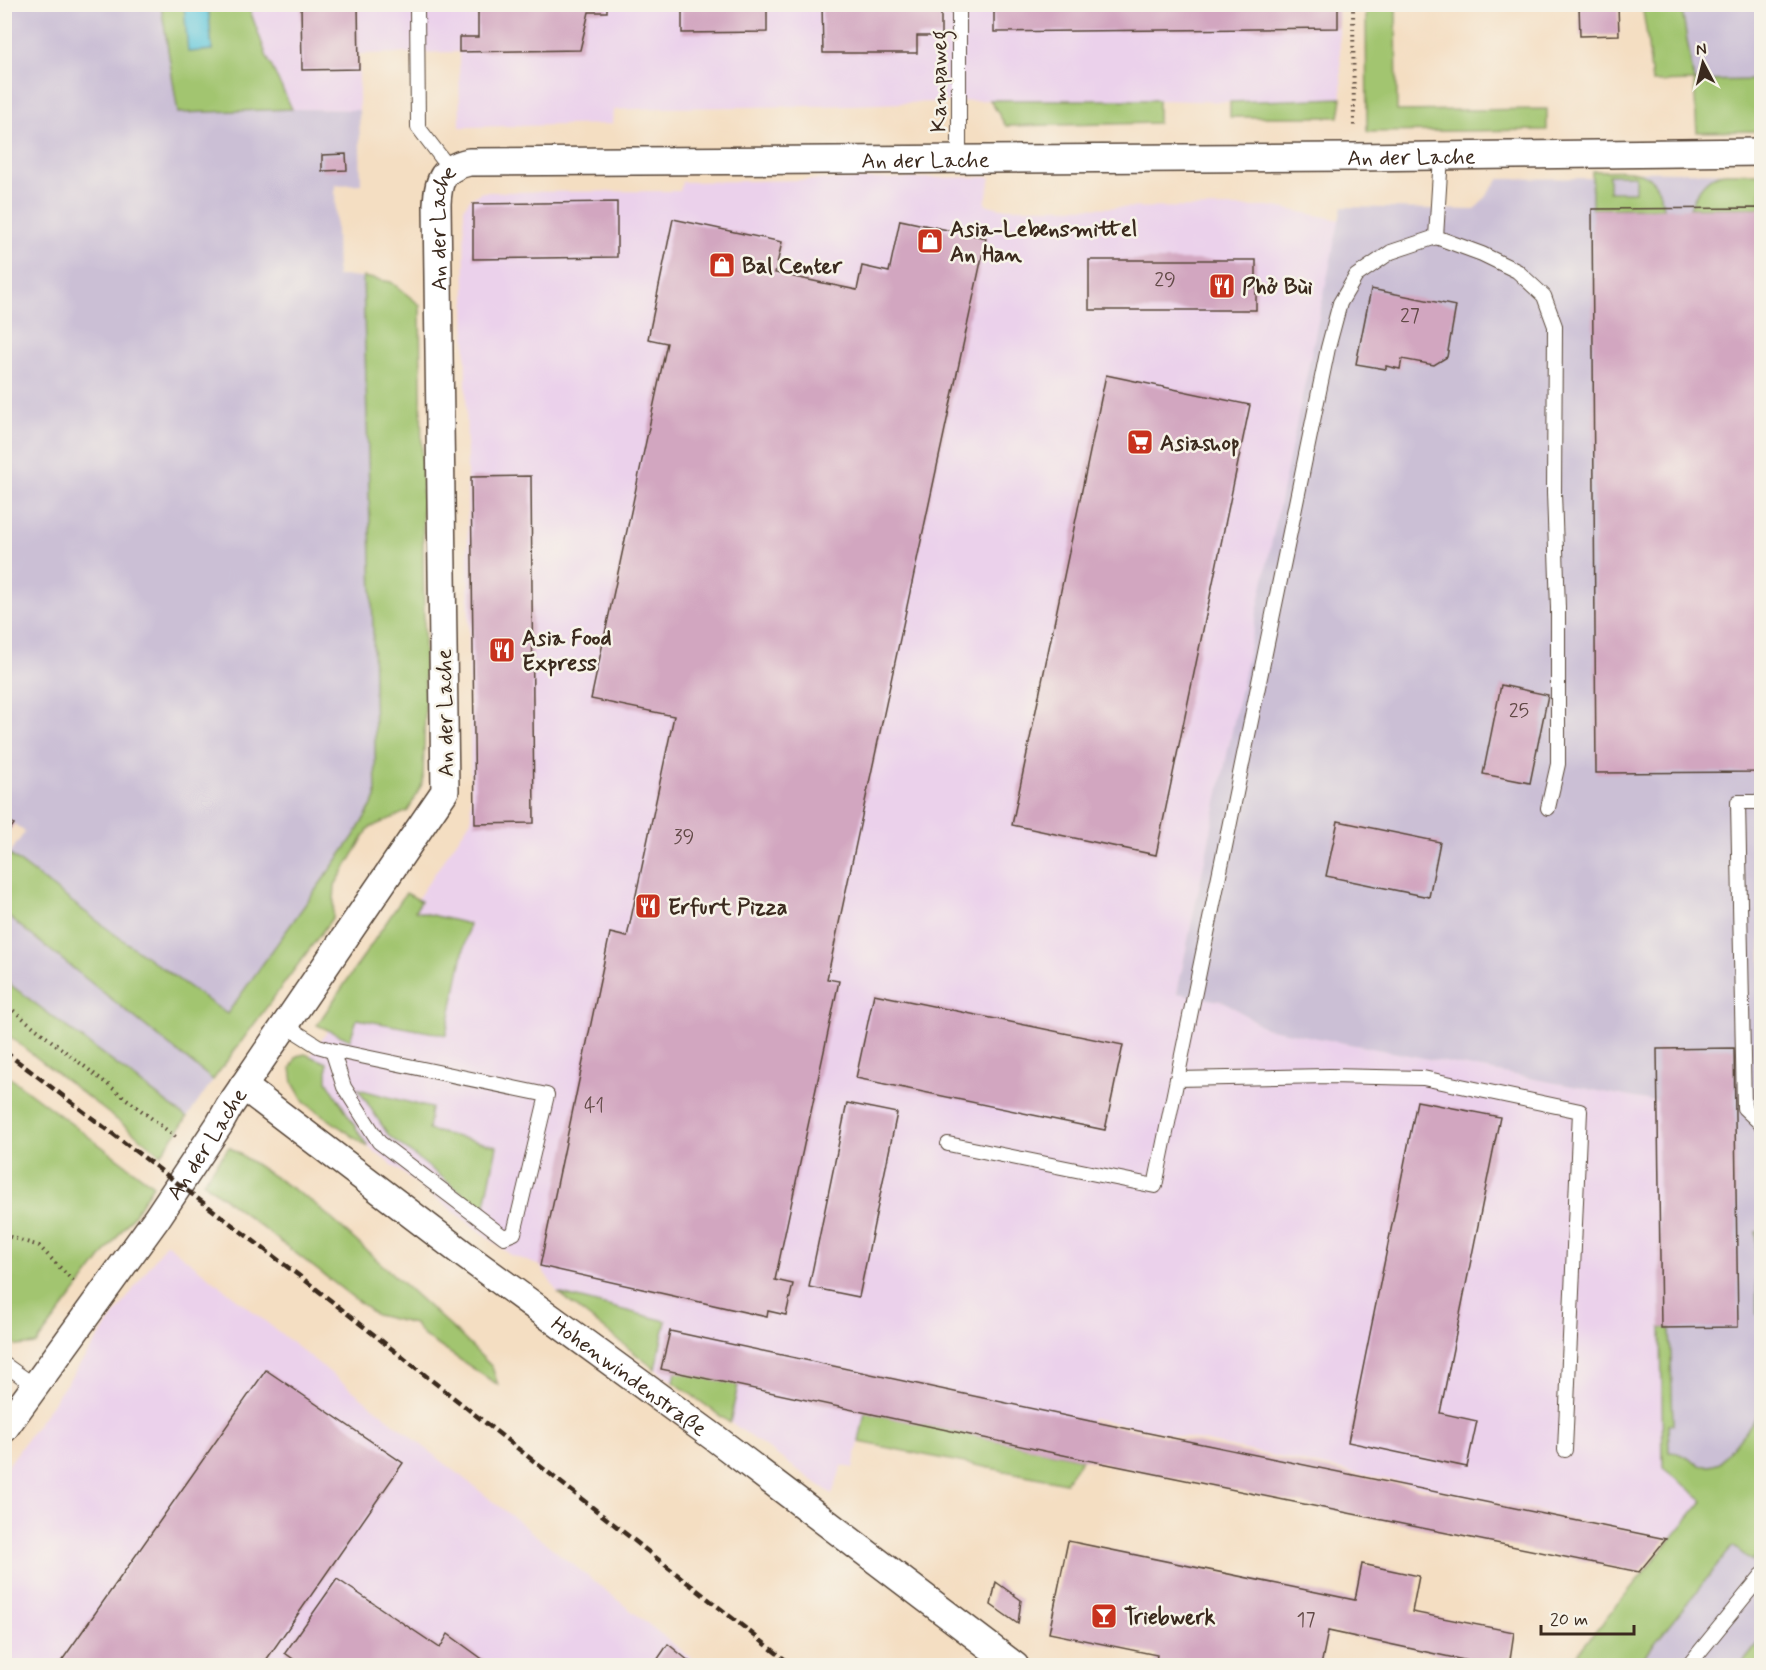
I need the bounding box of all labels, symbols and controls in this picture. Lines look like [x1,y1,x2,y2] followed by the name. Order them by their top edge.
[926,30,957,132] street label: Kampaweg
[1673,33,1733,93] north arrow
[1695,39,1708,61] text: N
[1347,144,1476,173] street label: An der Lache
[861,147,990,176] street label: An der Lache
[425,158,463,291] street label: An der Lache
[950,216,1137,269] place label: Asia-Lebensmittel An Han
[915,226,945,256] shop icon: Asia-Lebensmittel An Han
[707,250,737,280] shop icon: Bal Center
[742,253,843,281] place label: Bal Center
[1154,267,1176,294] house number: 29
[1207,271,1237,301] restaurant icon: Phở Bùi
[1242,274,1313,302] place label: Phở Bùi
[1400,303,1420,330] house number: 27
[1125,427,1155,457] supermarket icon: Asiashop
[1160,430,1240,458] place label: Asiashop
[522,625,612,678] place label: Asia Food Express
[487,635,517,665] restaurant icon: Asia Food Express
[431,648,461,777] street label: An der Lache
[1509,698,1529,725] house number: 25
[674,824,694,851] house number: 39
[633,891,663,921] restaurant icon: Erfurt Pizza
[668,894,788,922] place label: Erfurt Pizza
[161,1083,254,1206] street label: An der Lache
[584,1093,604,1120] house number: 41
[545,1311,712,1444] street label: Hohenwindenstraße
[1541,1598,1634,1636] scale bar
[1089,1601,1119,1631] bar icon: Triebwerk
[1124,1604,1215,1632] place label: Triebwerk
[1297,1607,1316,1634] house number: 17
[1550,1608,1588,1632] text: 20 m

